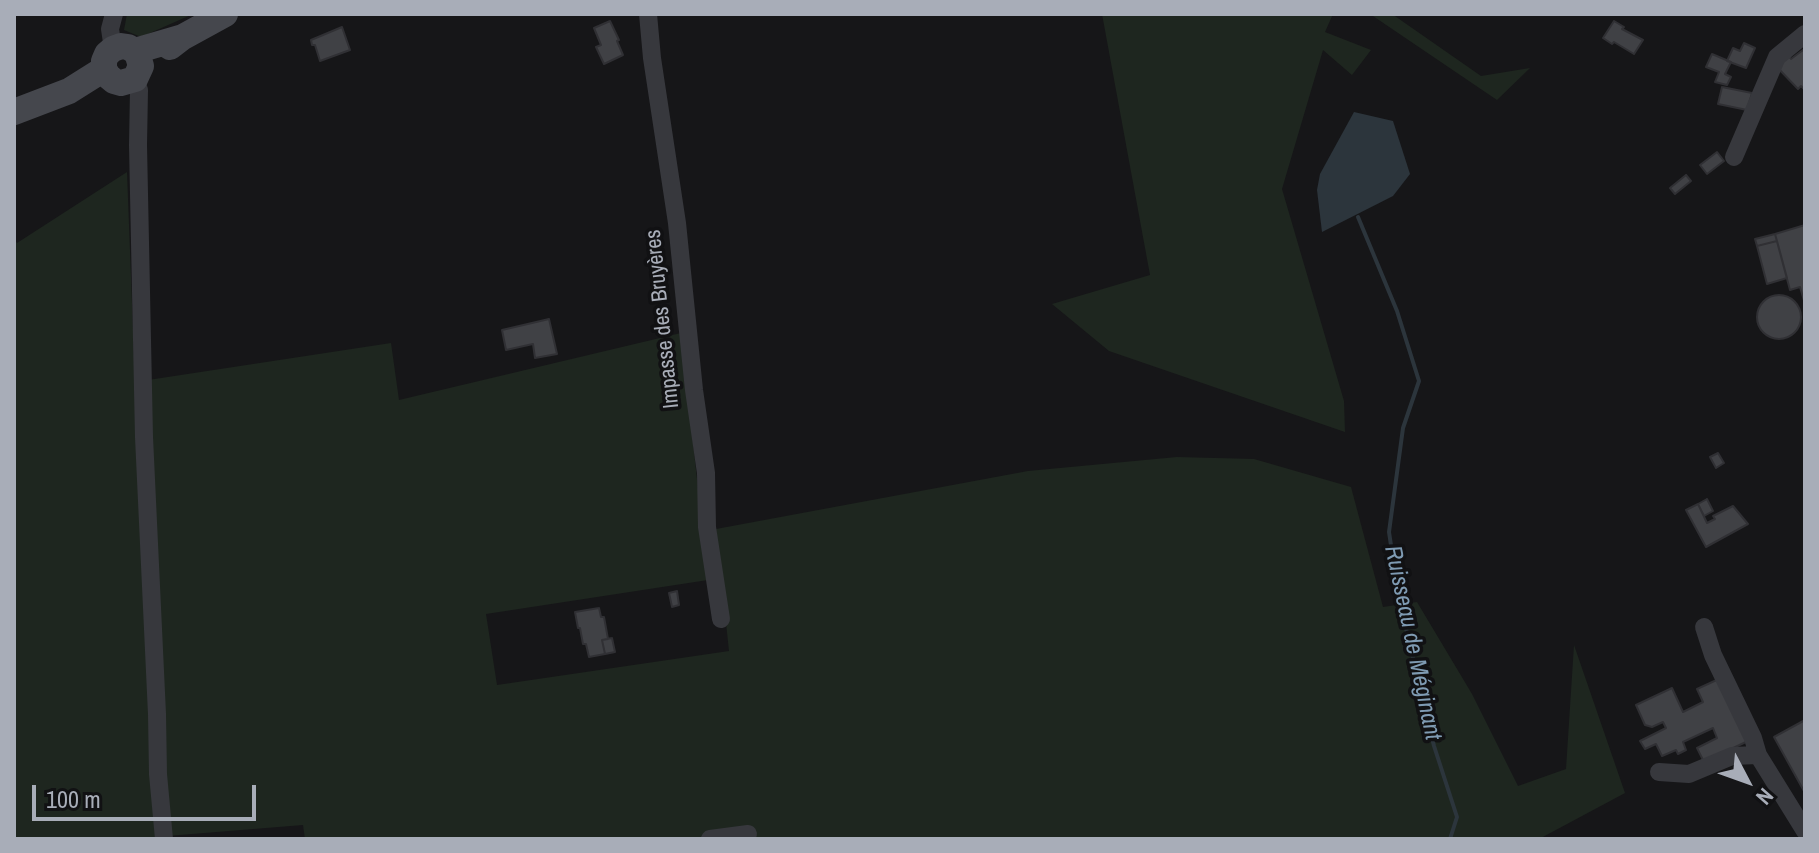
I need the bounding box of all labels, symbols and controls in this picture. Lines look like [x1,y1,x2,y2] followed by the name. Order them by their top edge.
[640,228,686,410] street label: Impasse des Bruyères
[1377,543,1447,743] water label: Ruisseau de Méginant
[1707,741,1787,821] north arrow
[36,769,260,819] scale bar
[1750,782,1781,812] text: N
[46,783,101,815] text: 100 m

